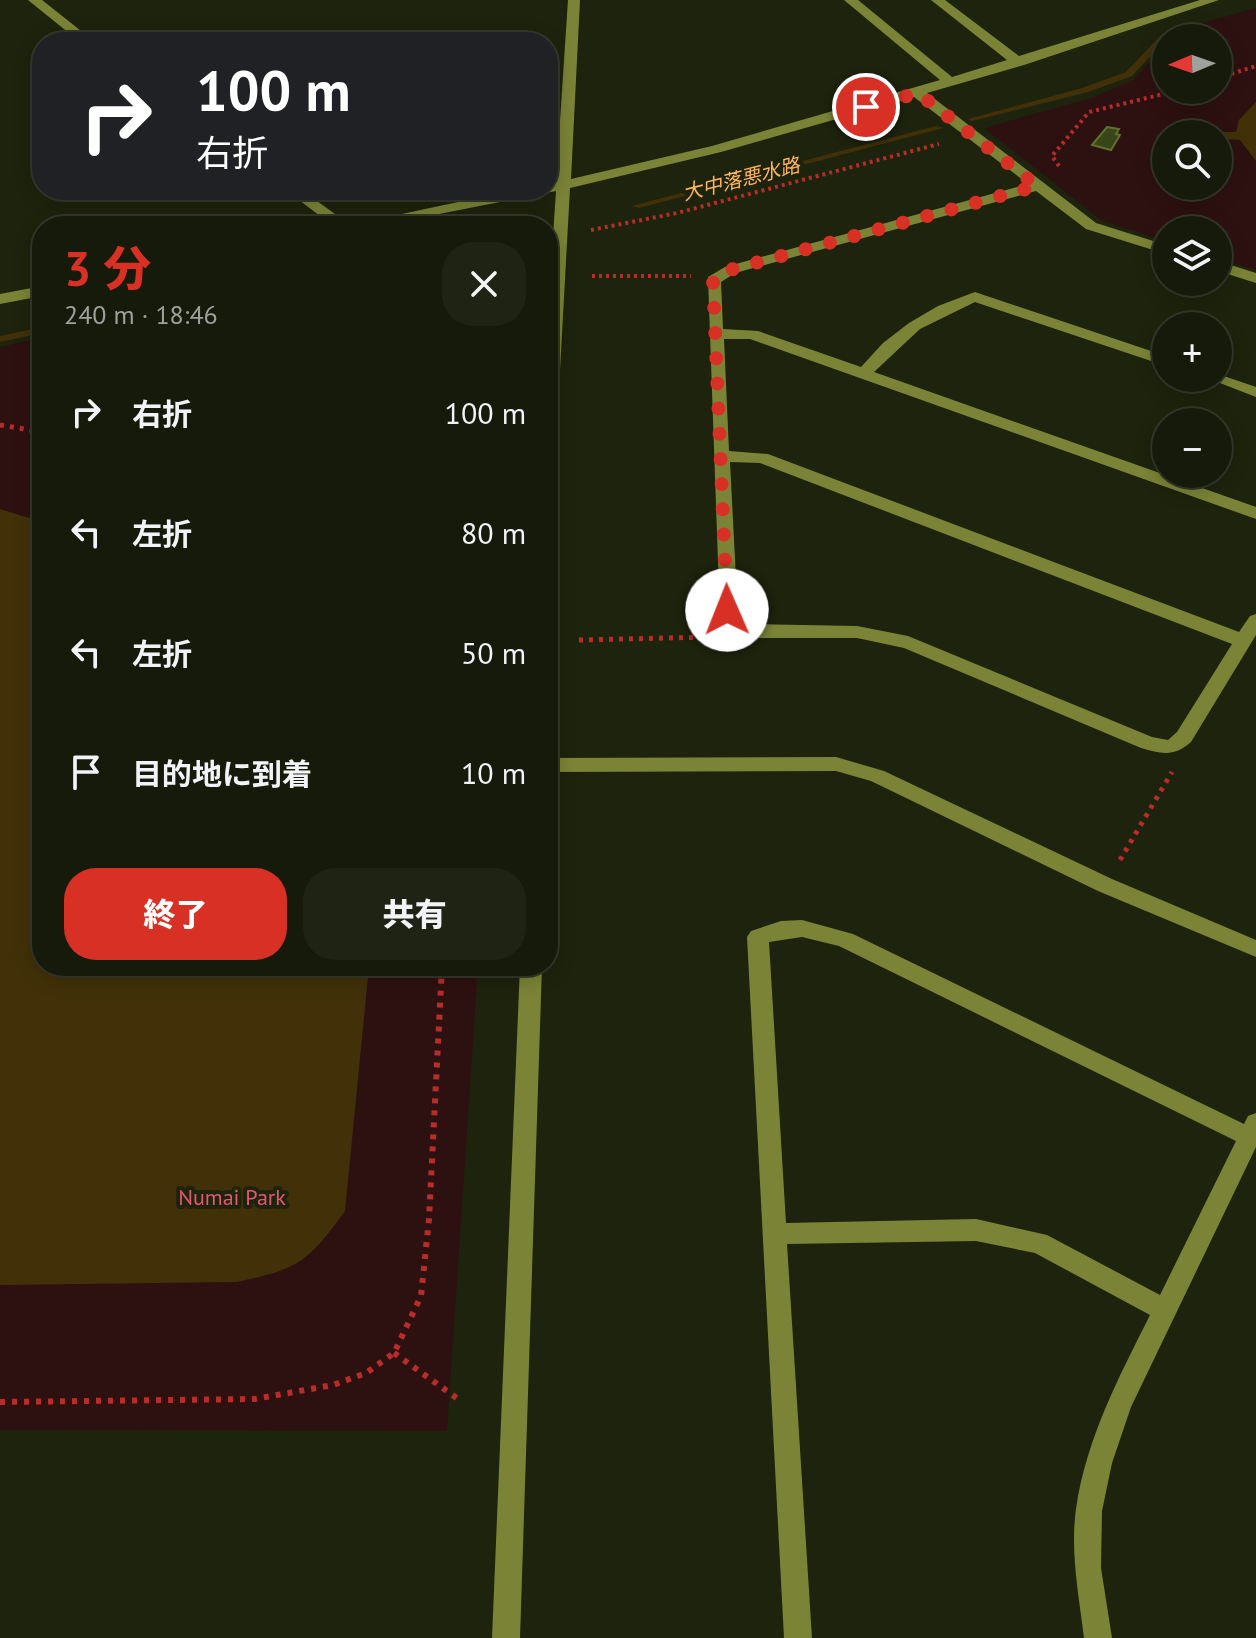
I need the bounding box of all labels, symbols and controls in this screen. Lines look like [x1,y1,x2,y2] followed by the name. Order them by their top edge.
[1152,24,1232,104] north arrow
[1152,24,1232,488] map controls
[196,54,351,126] text: 100 m
[64,64,168,168] icon: right
[832,73,900,141] pin
[844,85,888,129] icon: arrive
[1152,120,1232,200] button: search
[196,129,268,176] text: 右折
[680,151,804,206] water label: 大中落悪水路
[1152,216,1232,296] button: layers
[64,237,151,299] text: 3 分
[442,242,526,326] button: close
[64,298,218,331] text: 240 m · 18:46
[1152,312,1232,392] button: +
[64,390,108,434] icon: right
[445,393,526,432] text: 100 m
[132,394,192,433] text: 右折
[1152,408,1232,488] button: −
[64,510,108,554] icon: left
[461,513,526,552] text: 80 m
[132,514,192,553] text: 左折
[685,568,769,652] position arrow
[64,630,108,674] icon: left
[461,633,526,672] text: 50 m
[132,634,192,673] text: 左折
[64,750,108,794] icon: arrive
[461,753,526,792] text: 10 m
[132,754,312,793] text: 目的地に到着
[64,868,287,960] button: 終了
[303,868,526,960] button: 共有
[178,1183,286,1211] park label: Numai Park

